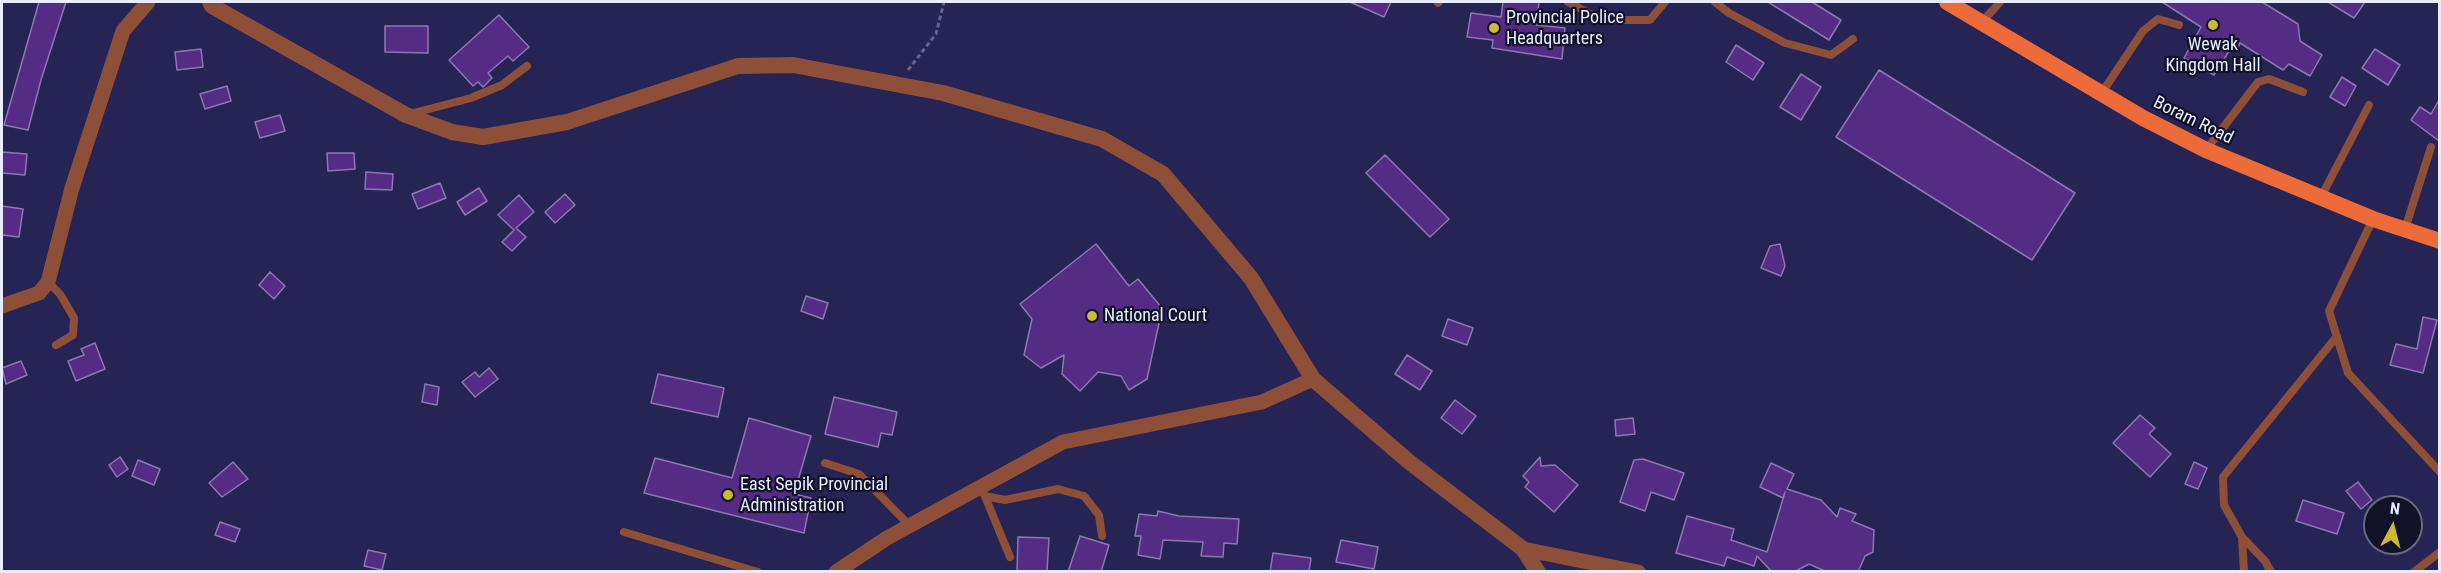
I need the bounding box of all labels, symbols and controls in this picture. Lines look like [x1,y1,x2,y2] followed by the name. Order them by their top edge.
[1506,7,1624,50] place label: Provincial Police Headquarters
[2206,18,2220,32] marker: Wewak Kingdom Hall
[1487,21,1501,35] marker: Provincial Police Headquarters
[2165,34,2261,76] place label: Wewak Kingdom Hall
[2149,92,2237,150] street label: Boram Road
[1104,305,1207,327] place label: National Court
[1085,309,1099,323] marker: National Court
[740,474,888,516] place label: East Sepik Provincial Administration
[721,488,735,502] marker: East Sepik Provincial Administration
[2363,495,2423,555] north arrow
[2389,499,2401,519] text: N

